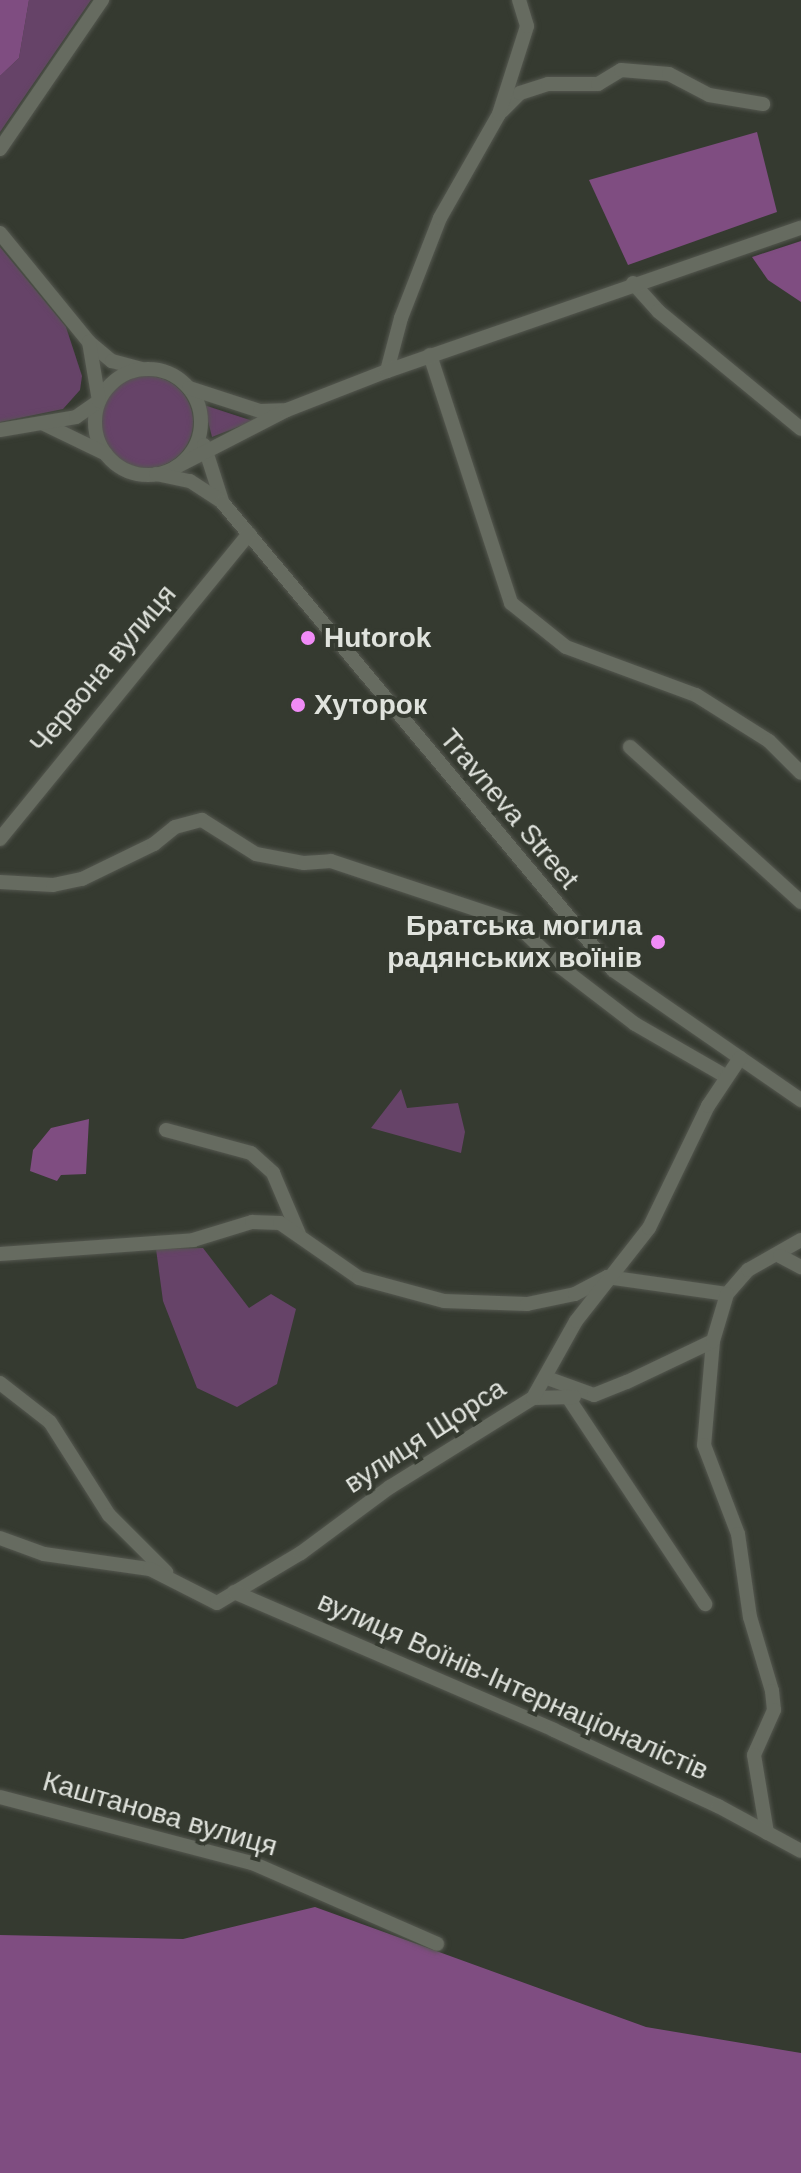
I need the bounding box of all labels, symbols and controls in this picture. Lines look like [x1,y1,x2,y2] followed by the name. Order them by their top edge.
[23,578,183,760] street label: Червона вулиця
[324,621,431,655] place label: Hutorok
[299,629,317,647] marker: Hutorok
[314,688,427,722] place label: Хуторок
[289,696,307,714] marker: Хуторок
[432,722,586,896] street label: Travneva Street
[387,909,642,975] place label: Братська могила радянських воїнів
[649,933,667,951] marker: Братська могила радянських воїнів
[338,1371,512,1501] street label: вулиця Щорса
[313,1584,713,1788] street label: вулиця Воїнів-Інтернаціоналістів
[39,1764,281,1864] street label: Каштанова вулиця

